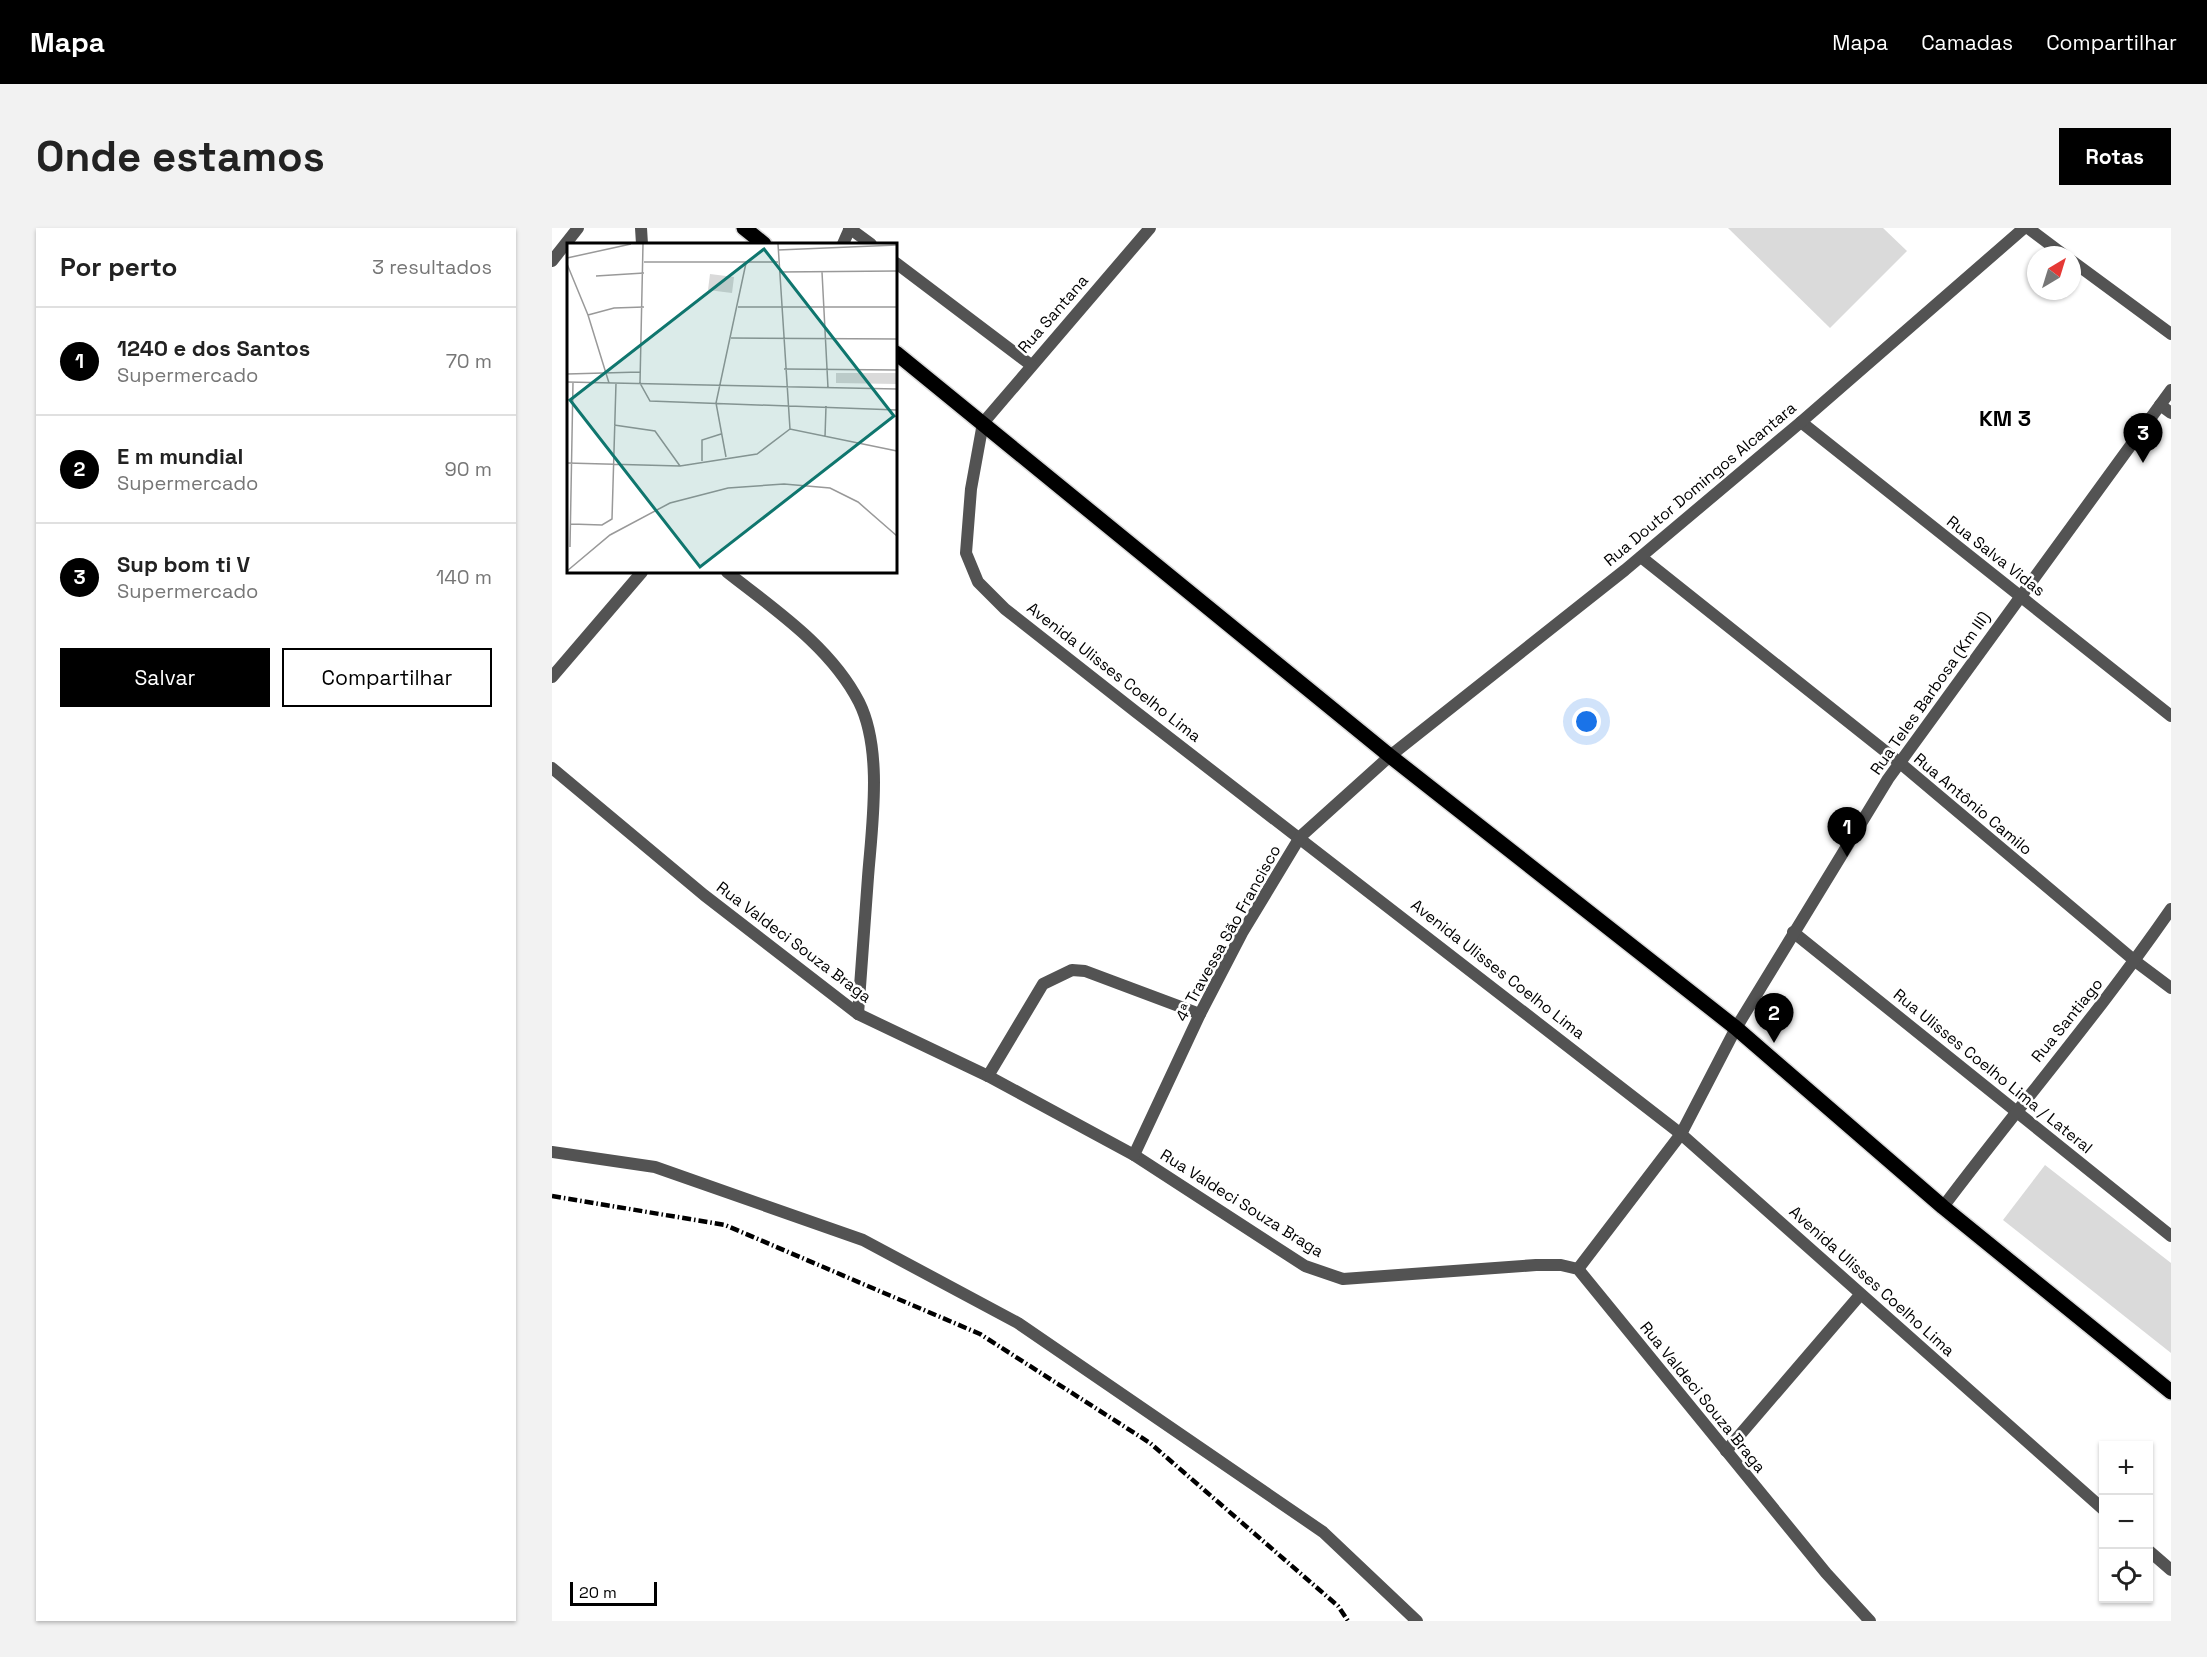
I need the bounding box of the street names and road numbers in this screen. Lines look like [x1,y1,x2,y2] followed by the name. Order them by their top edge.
[1013,270,1093,358] street label: Rua Santana
[1599,397,1801,571] street label: Rua Doutor Domingos Alcantara
[1943,511,2049,601] street label: Rua Salva Vidas
[1023,597,1205,747] street label: Avenida Ulisses Coelho Lima
[1865,607,1995,779] street label: Rua Teles Barbosa (Km III)
[1909,748,2037,860] street label: Rua Antônio Camilo
[1171,841,1285,1025] street label: 4ª Travessa São Francisco
[712,877,876,1007] street label: Rua Valdeci Souza Braga
[1407,894,1589,1044] street label: Avenida Ulisses Coelho Lima
[2027,974,2107,1066] street label: Rua Santiago
[1889,984,2097,1158] street label: Rua Ulisses Coelho Lima / Lateral
[1156,1144,1328,1262] street label: Rua Valdeci Souza Braga
[1785,1201,1959,1361] street label: Avenida Ulisses Coelho Lima
[1635,1317,1771,1477] street label: Rua Valdeci Souza Braga

